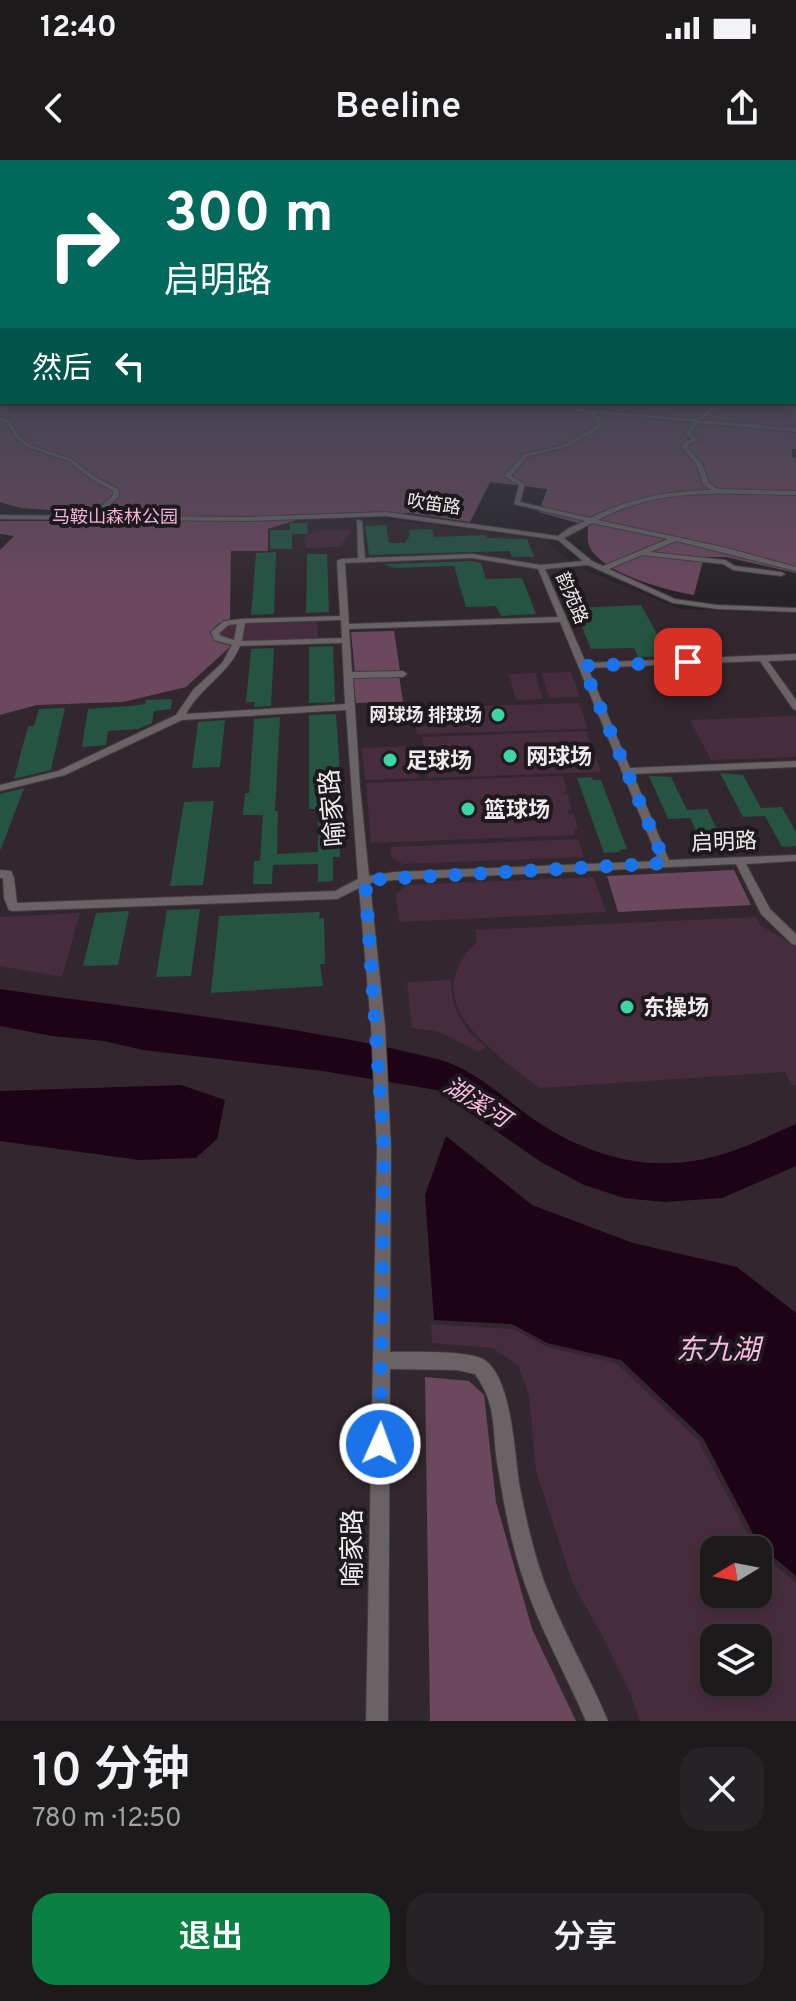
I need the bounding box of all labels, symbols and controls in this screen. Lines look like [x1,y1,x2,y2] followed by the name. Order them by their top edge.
[40,10,117,47] text: 12:40
[335,85,461,131] text: Beeline
[32,86,76,130] icon: back
[720,86,764,130] icon: share
[164,181,334,251] text: 300 m
[32,192,136,296] icon: right
[164,260,272,306] text: 启明路
[108,344,152,388] icon: left
[32,352,92,389] text: 然后
[405,490,462,521] street label: 吹笛路
[52,507,178,530] park label: 马鞍山森林公园
[549,569,592,628] street label: 韵苑路
[654,628,722,696] pin
[666,640,710,684] icon: arrive
[370,705,482,728] place label: 网球场 排球场
[489,706,507,724] marker: 网球场 排球场
[526,745,592,772] place label: 网球场
[501,747,519,765] marker: 网球场
[406,749,472,776] place label: 足球场
[381,751,399,769] marker: 足球场
[315,767,354,848] street label: 喻家路
[484,798,550,825] place label: 篮球场
[459,800,477,818] marker: 篮球场
[691,829,758,858] street label: 启明路
[643,996,709,1023] place label: 东操场
[618,998,636,1016] marker: 东操场
[437,1072,518,1138] water label: 湖溪河
[676,1334,764,1370] water label: 东九湖
[338,1402,422,1486] position arrow
[338,1509,371,1587] street label: 喻家路
[700,1536,772,1608] north arrow
[700,1536,772,1696] map controls
[700,1624,772,1696] button: layers
[32,1743,190,1803] text: 10 分钟
[680,1747,764,1831] button: close
[32,1803,182,1836] text: 780 m · 12:50
[32,1893,390,1985] button: 退出
[406,1893,764,1985] button: 分享

